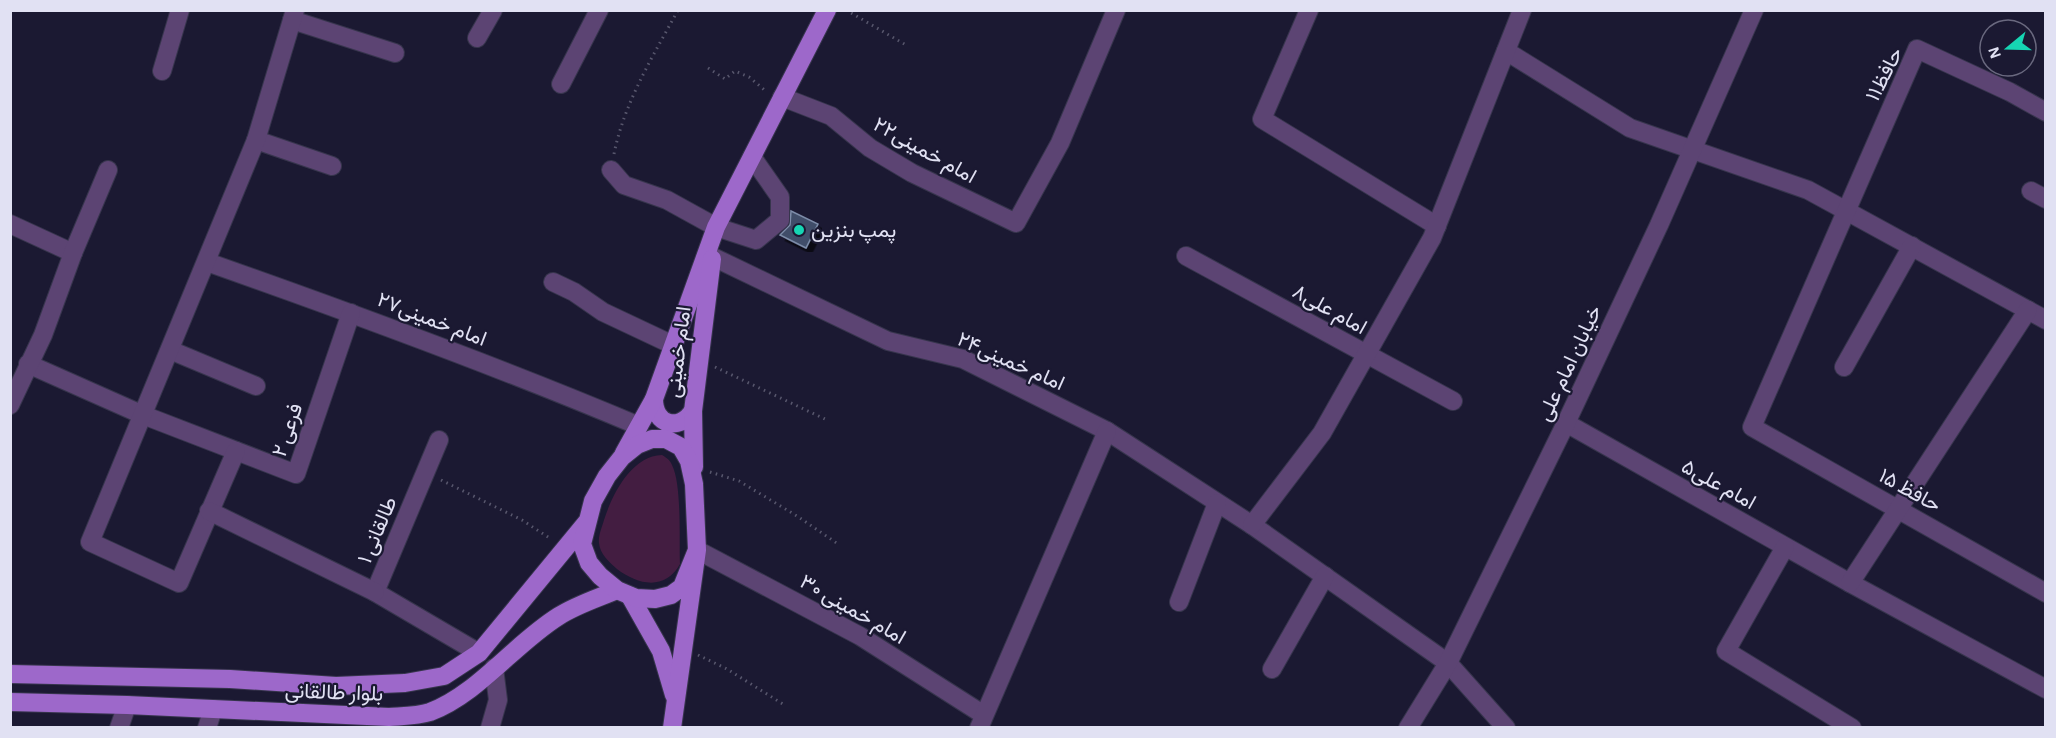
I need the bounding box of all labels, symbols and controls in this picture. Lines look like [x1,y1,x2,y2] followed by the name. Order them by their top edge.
[1978,18,2038,78] north arrow
[1862,44,1907,105] street label: حافظ۱۱
[1985,45,2004,60] text: N
[868,114,980,190] street label: امام خمینی۲۲
[811,220,896,244] place label: پمپ بنزین
[792,223,806,237] marker: پمپ بنزین
[1288,281,1370,341] street label: امام علی۸
[373,289,489,353] street label: امام خمینی۲۷
[1533,302,1608,426] street label: خیابان امام علی
[662,305,697,399] street label: امام خمینی
[953,328,1068,397] street label: امام خمینی۲۴
[269,401,308,460] street label: فرعی ۲
[1677,456,1759,516] street label: امام علی۵
[1875,465,1944,516] street label: حافظ ۱۵
[354,494,402,567] street label: طالقانی ۱
[795,571,909,651] street label: امام خمینی ۳۰
[284,680,384,707] street label: بلوار طالقانی

